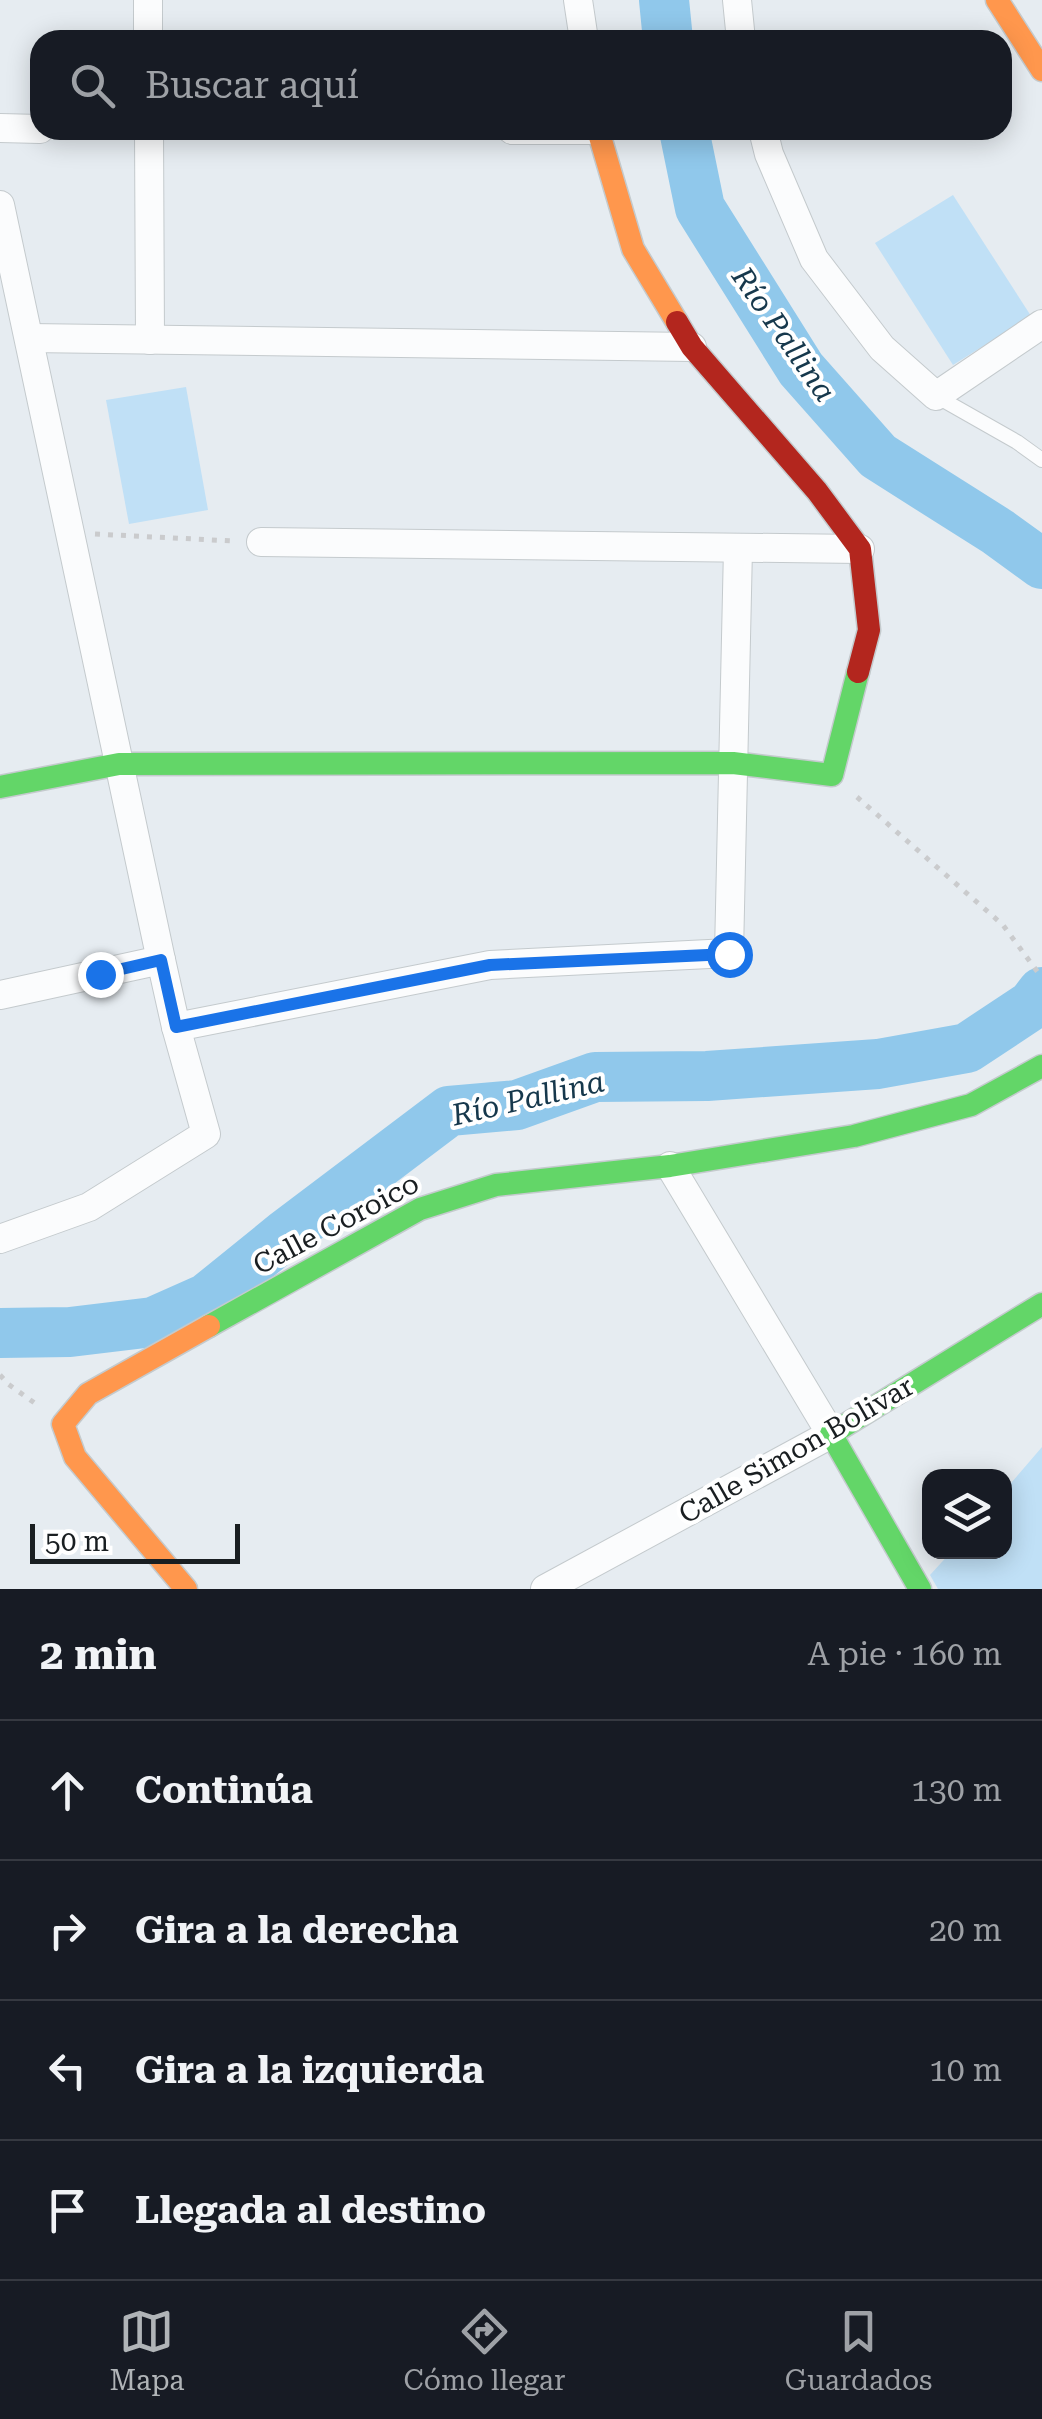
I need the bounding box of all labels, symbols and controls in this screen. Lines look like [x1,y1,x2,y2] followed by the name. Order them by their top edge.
[30,30,1012,140] search box
[65,58,120,113] icon: search
[145,63,359,107] text: Buscar aquí
[724,259,843,408] water label: Río Pallina
[707,932,753,978] route start
[78,952,124,998] route end
[447,1063,608,1133] water label: Río Pallina
[248,1167,424,1281] street label: Calle Coroico
[673,1369,919,1531] street label: Calle Simon Bolivar
[922,1469,1012,1559] map controls
[922,1469,1012,1559] button: layers
[30,1519,240,1564] scale bar
[45,1525,109,1558] text: 50 m
[40,1630,157,1679] text: 2 min
[808,1635,1002,1673] text: A pie · 160 m
[40,1763,95,1818] icon: ahead
[135,1768,313,1812] text: Continúa
[911,1771,1002,1809] text: 130 m
[40,1903,95,1958] icon: right
[135,1908,459,1952] text: Gira a la derecha
[929,1911,1002,1949] text: 20 m
[40,2043,95,2098] icon: left
[135,2048,484,2092] text: Gira a la izquierda
[929,2051,1002,2089] text: 10 m
[40,2183,95,2238] icon: arrive
[135,2188,486,2232] text: Llegada al destino
[110,2304,184,2397] tab: Mapa
[404,2304,566,2397] tab: Cómo llegar
[785,2304,932,2397] tab: Guardados

